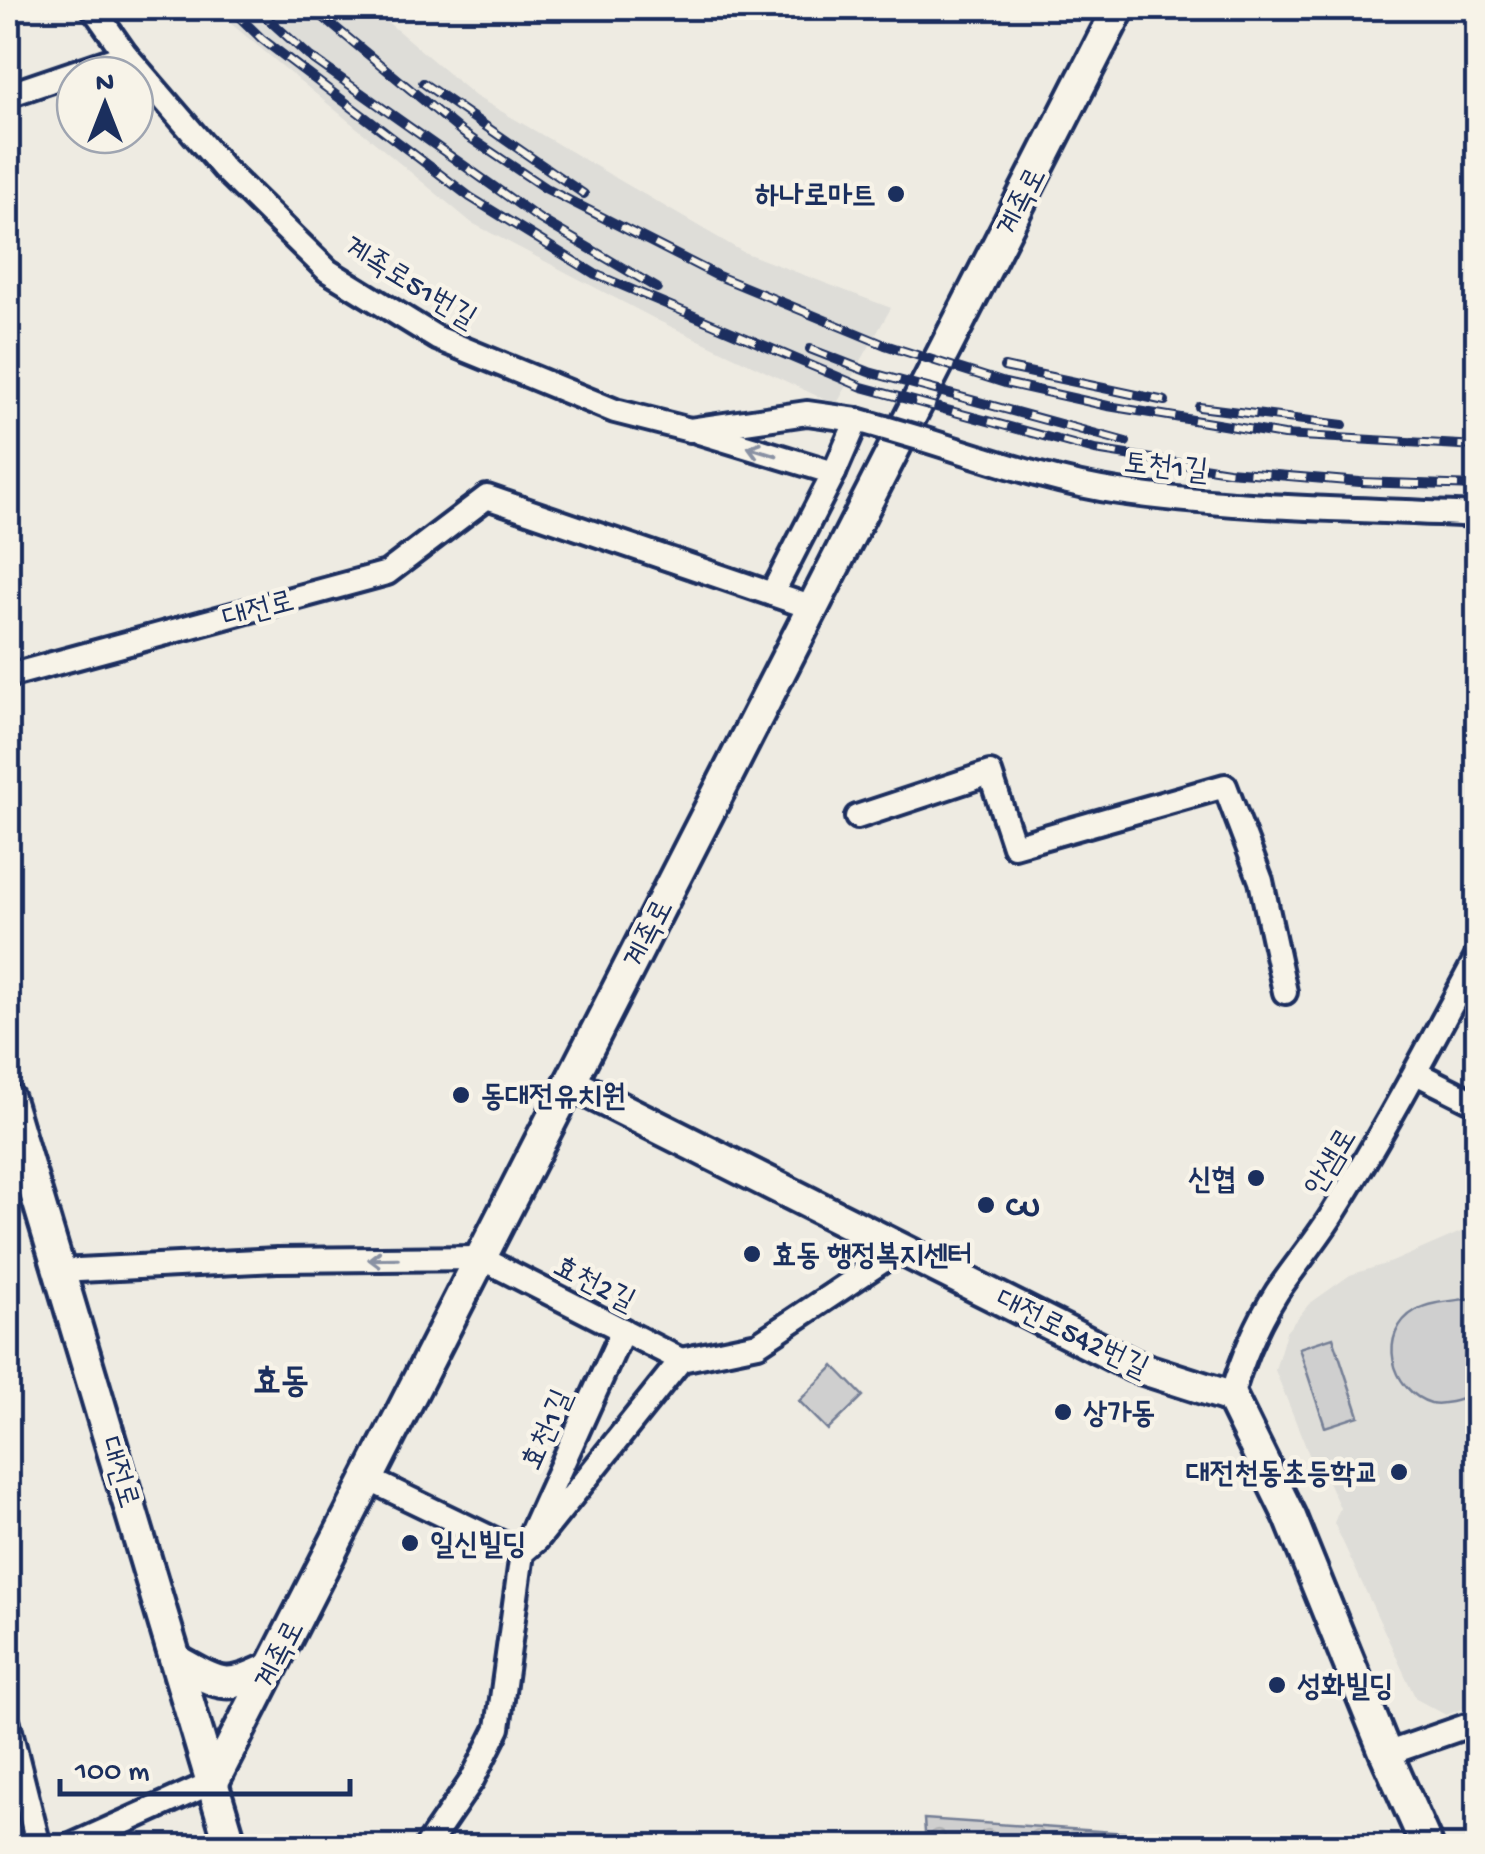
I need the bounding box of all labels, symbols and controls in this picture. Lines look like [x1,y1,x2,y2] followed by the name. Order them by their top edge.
[55,55,155,155] north arrow
[96,68,114,101] text: N
[992,163,1056,243] street label: 계족로
[755,181,876,216] place label: 하나로마트
[885,183,907,205] marker: 하나로마트
[336,232,481,338] street label: 계족로51번길
[747,441,779,459] one-way arrow
[1122,448,1209,491] street label: 토천1길
[220,586,299,639] street label: 대전로
[619,895,683,975] street label: 계족로
[481,1082,626,1117] place label: 동대전유치원
[450,1084,472,1106] marker: 동대전유치원
[1299,1123,1367,1203] street label: 안샘로
[1188,1165,1236,1200] place label: 신협
[1245,1167,1267,1189] marker: 신협
[1006,1192,1040,1227] place label: CU
[975,1194,997,1216] marker: CU
[772,1241,972,1276] place label: 효동 행정복지센터
[741,1243,763,1265] marker: 효동 행정복지센터
[368,1250,400,1268] one-way arrow
[546,1251,640,1321] street label: 효천2길
[989,1284,1153,1388] street label: 대전로542번길
[253,1364,309,1405] district label: 효동
[516,1385,582,1477] street label: 효천1길
[1083,1399,1155,1434] place label: 상가동
[1052,1401,1074,1423] marker: 상가동
[89,1434,144,1513] street label: 대전로
[1186,1459,1379,1494] place label: 대전천동초등학교
[1388,1461,1410,1483] marker: 대전천동초등학교
[430,1530,527,1565] place label: 일신빌딩
[399,1532,421,1554] marker: 일신빌딩
[250,1616,314,1696] street label: 계족로
[1297,1672,1394,1707] place label: 성화빌딩
[1266,1674,1288,1696] marker: 성화빌딩
[60,1734,350,1796] scale bar
[74,1756,150,1791] text: 100 m

